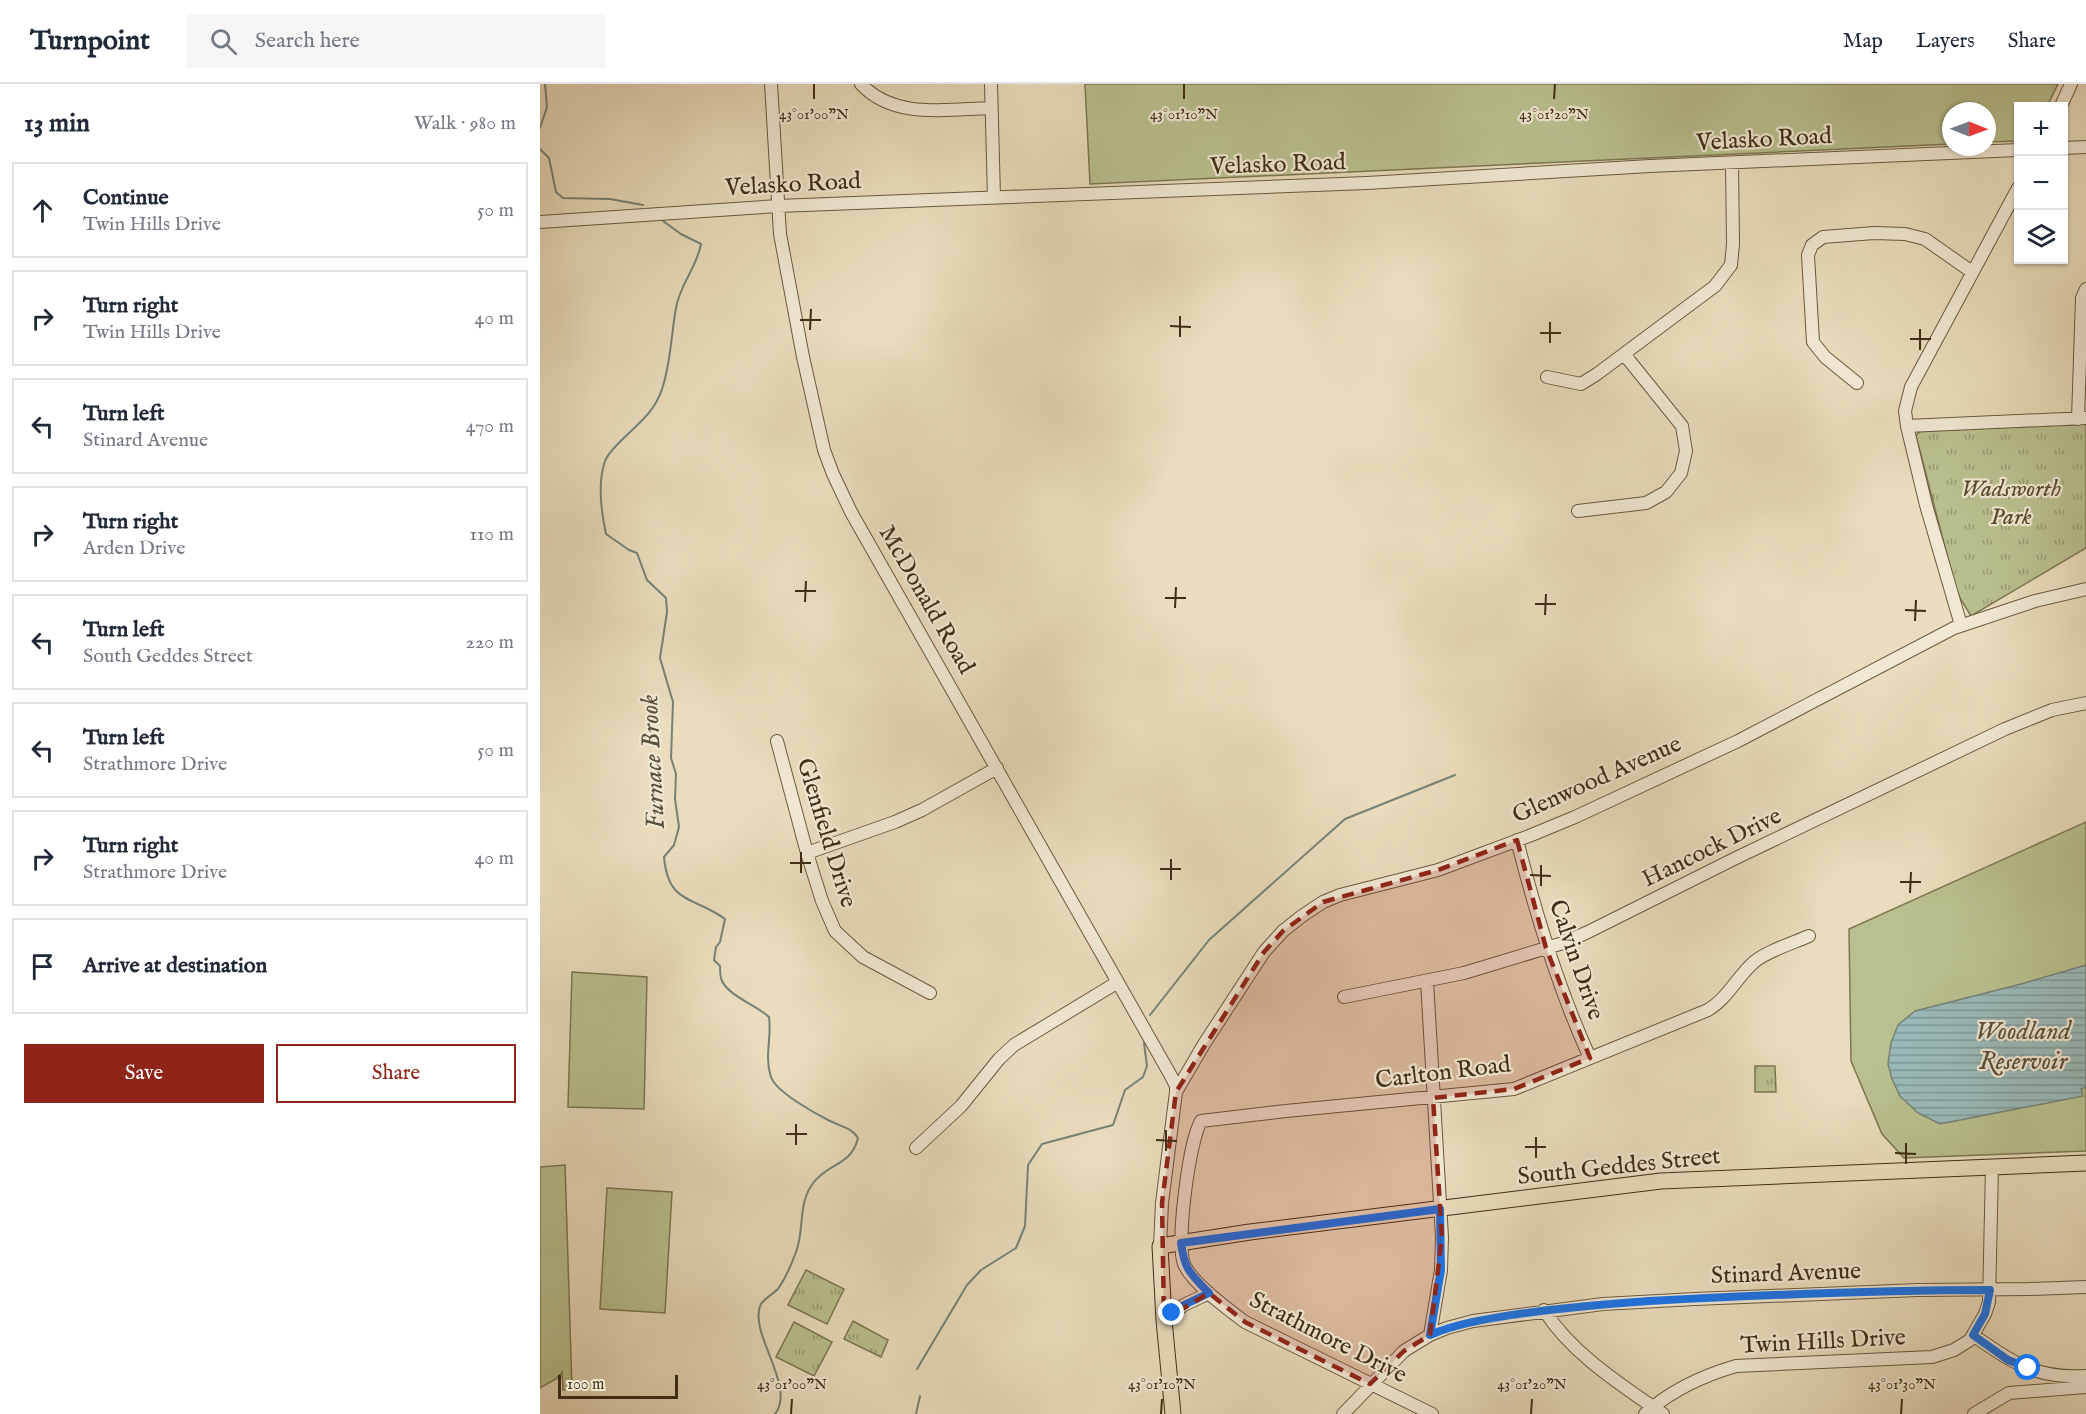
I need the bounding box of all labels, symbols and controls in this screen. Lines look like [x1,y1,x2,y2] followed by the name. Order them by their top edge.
[186,14,606,68] search box
[30,24,150,59] text: Turnpoint
[207,25,240,58] icon: search
[255,27,360,55] text: Search here
[1843,28,1883,55] text: Map
[1916,28,1975,55] text: Layers
[2008,28,2056,55] text: Share
[1942,102,1996,156] north arrow
[2014,102,2068,264] map controls
[2014,102,2068,156] button: +
[779,105,849,124] text: 43°01'00"N
[1150,105,1218,124] text: 43°01'10"N
[1519,105,1589,124] text: 43°01'20"N
[24,107,90,140] text: 13 min
[414,111,516,136] text: Walk · 980 m
[1694,121,1833,159] street label: Velasko Road
[1209,147,1347,183] street label: Velasko Road
[2014,156,2068,210] button: −
[723,166,862,204] street label: Velasko Road
[83,184,169,212] text: Continue
[26,194,59,227] icon: ahead
[477,198,514,223] text: 50 m
[2014,210,2068,264] button: layers
[83,212,221,237] text: Twin Hills Drive
[83,292,178,320] text: Turn right
[26,302,59,335] icon: right
[475,306,514,331] text: 40 m
[83,320,221,345] text: Twin Hills Drive
[83,400,165,428] text: Turn left
[26,410,59,443] icon: left
[466,414,514,439] text: 470 m
[83,428,208,453] text: Stinard Avenue
[1961,474,2061,533] park label: Wadsworth Park
[83,508,178,536] text: Turn right
[26,518,59,551] icon: right
[871,520,981,680] street label: McDonald Road
[470,522,514,547] text: 110 m
[83,536,185,561] text: Arden Drive
[83,616,165,644] text: Turn left
[26,626,59,659] icon: left
[466,630,514,655] text: 220 m
[83,644,253,669] text: South Geddes Street
[633,693,673,830] water label: Furnace Brook
[83,724,165,752] text: Turn left
[1508,729,1686,831] street label: Glenwood Avenue
[26,734,59,767] icon: left
[477,738,514,763] text: 50 m
[83,752,227,777] text: Strathmore Drive
[789,754,863,912] street label: Glenfield Drive
[1637,801,1787,895] street label: Hancock Drive
[83,832,178,860] text: Turn right
[26,842,59,875] icon: right
[475,846,514,871] text: 40 m
[83,860,227,885] text: Strathmore Drive
[1541,896,1611,1024] street label: Calvin Drive
[26,950,59,983] icon: arrive
[83,952,267,980] text: Arrive at destination
[1975,1015,2073,1078] water label: Woodland Reservoir
[24,1044,264,1103] button: Save
[276,1044,516,1103] button: Share
[1374,1049,1513,1097] street label: Carlton Road
[1516,1141,1722,1193] street label: South Geddes Street
[1710,1256,1862,1292] street label: Stinard Avenue
[1244,1285,1412,1391] street label: Strathmore Drive
[1158,1299,1184,1325] route end
[1740,1322,1906,1362] street label: Twin Hills Drive
[2014,1354,2040,1380] route start
[558,1372,678,1400] scale bar
[567,1375,604,1395] text: 100 m
[757,1375,827,1394] text: 43°01'00"N
[1128,1375,1196,1394] text: 43°01'10"N
[1497,1375,1567,1394] text: 43°01'20"N
[1868,1375,1936,1394] text: 43°01'30"N

